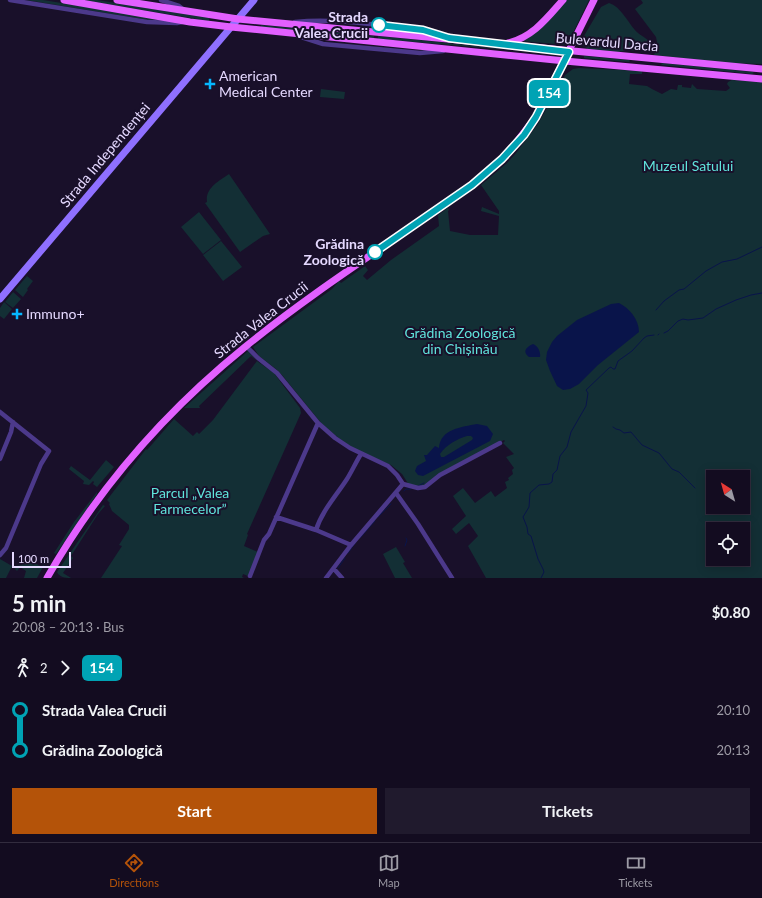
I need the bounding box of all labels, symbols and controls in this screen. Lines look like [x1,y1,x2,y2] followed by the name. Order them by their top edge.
[294,8,368,41] place label: Strada Valea Crucii
[371,17,387,33] marker: Strada Valea Crucii
[555,29,659,54] street label: Bulevardul Dacia
[219,67,313,100] place label: American Medical Center
[204,78,216,90] marker: American Medical Center
[526,80,572,106] line badge: 154
[537,84,561,101] text: 154
[56,99,153,210] street label: Strada Independenței
[643,157,733,174] park label: Muzeul Satului
[303,235,364,268] place label: Grădina Zoologică
[367,244,383,260] marker: Grădina Zoologică
[210,278,311,362] street label: Strada Valea Crucii
[26,305,85,322] place label: Immuno+
[11,308,23,320] marker: Immuno+
[404,324,516,357] park label: Grădina Zoologică din Chișinău
[706,470,750,514] north arrow
[706,470,750,566] map controls
[151,484,229,517] park label: Parcul „Valea Farmecelor”
[706,522,750,566] button: locate
[12,550,71,569] scale bar
[18,552,49,565] text: 100 m
[12,590,67,617] text: 5 min
[712,603,750,621] text: $0.80
[12,619,124,635] text: 20:08 – 20:13 · Bus
[12,657,34,679] icon: walk
[54,657,76,679] icon: forward
[90,659,114,676] text: 154
[40,660,48,676] text: 2
[42,701,166,719] text: Strada Valea Crucii
[717,702,750,718] text: 20:10
[42,741,163,759] text: Grădina Zoologică
[717,742,750,758] text: 20:13
[12,788,377,834] button: Start
[385,788,750,834] button: Tickets
[109,852,159,889] tab: Directions
[378,852,400,889] tab: Map
[618,852,653,889] tab: Tickets

